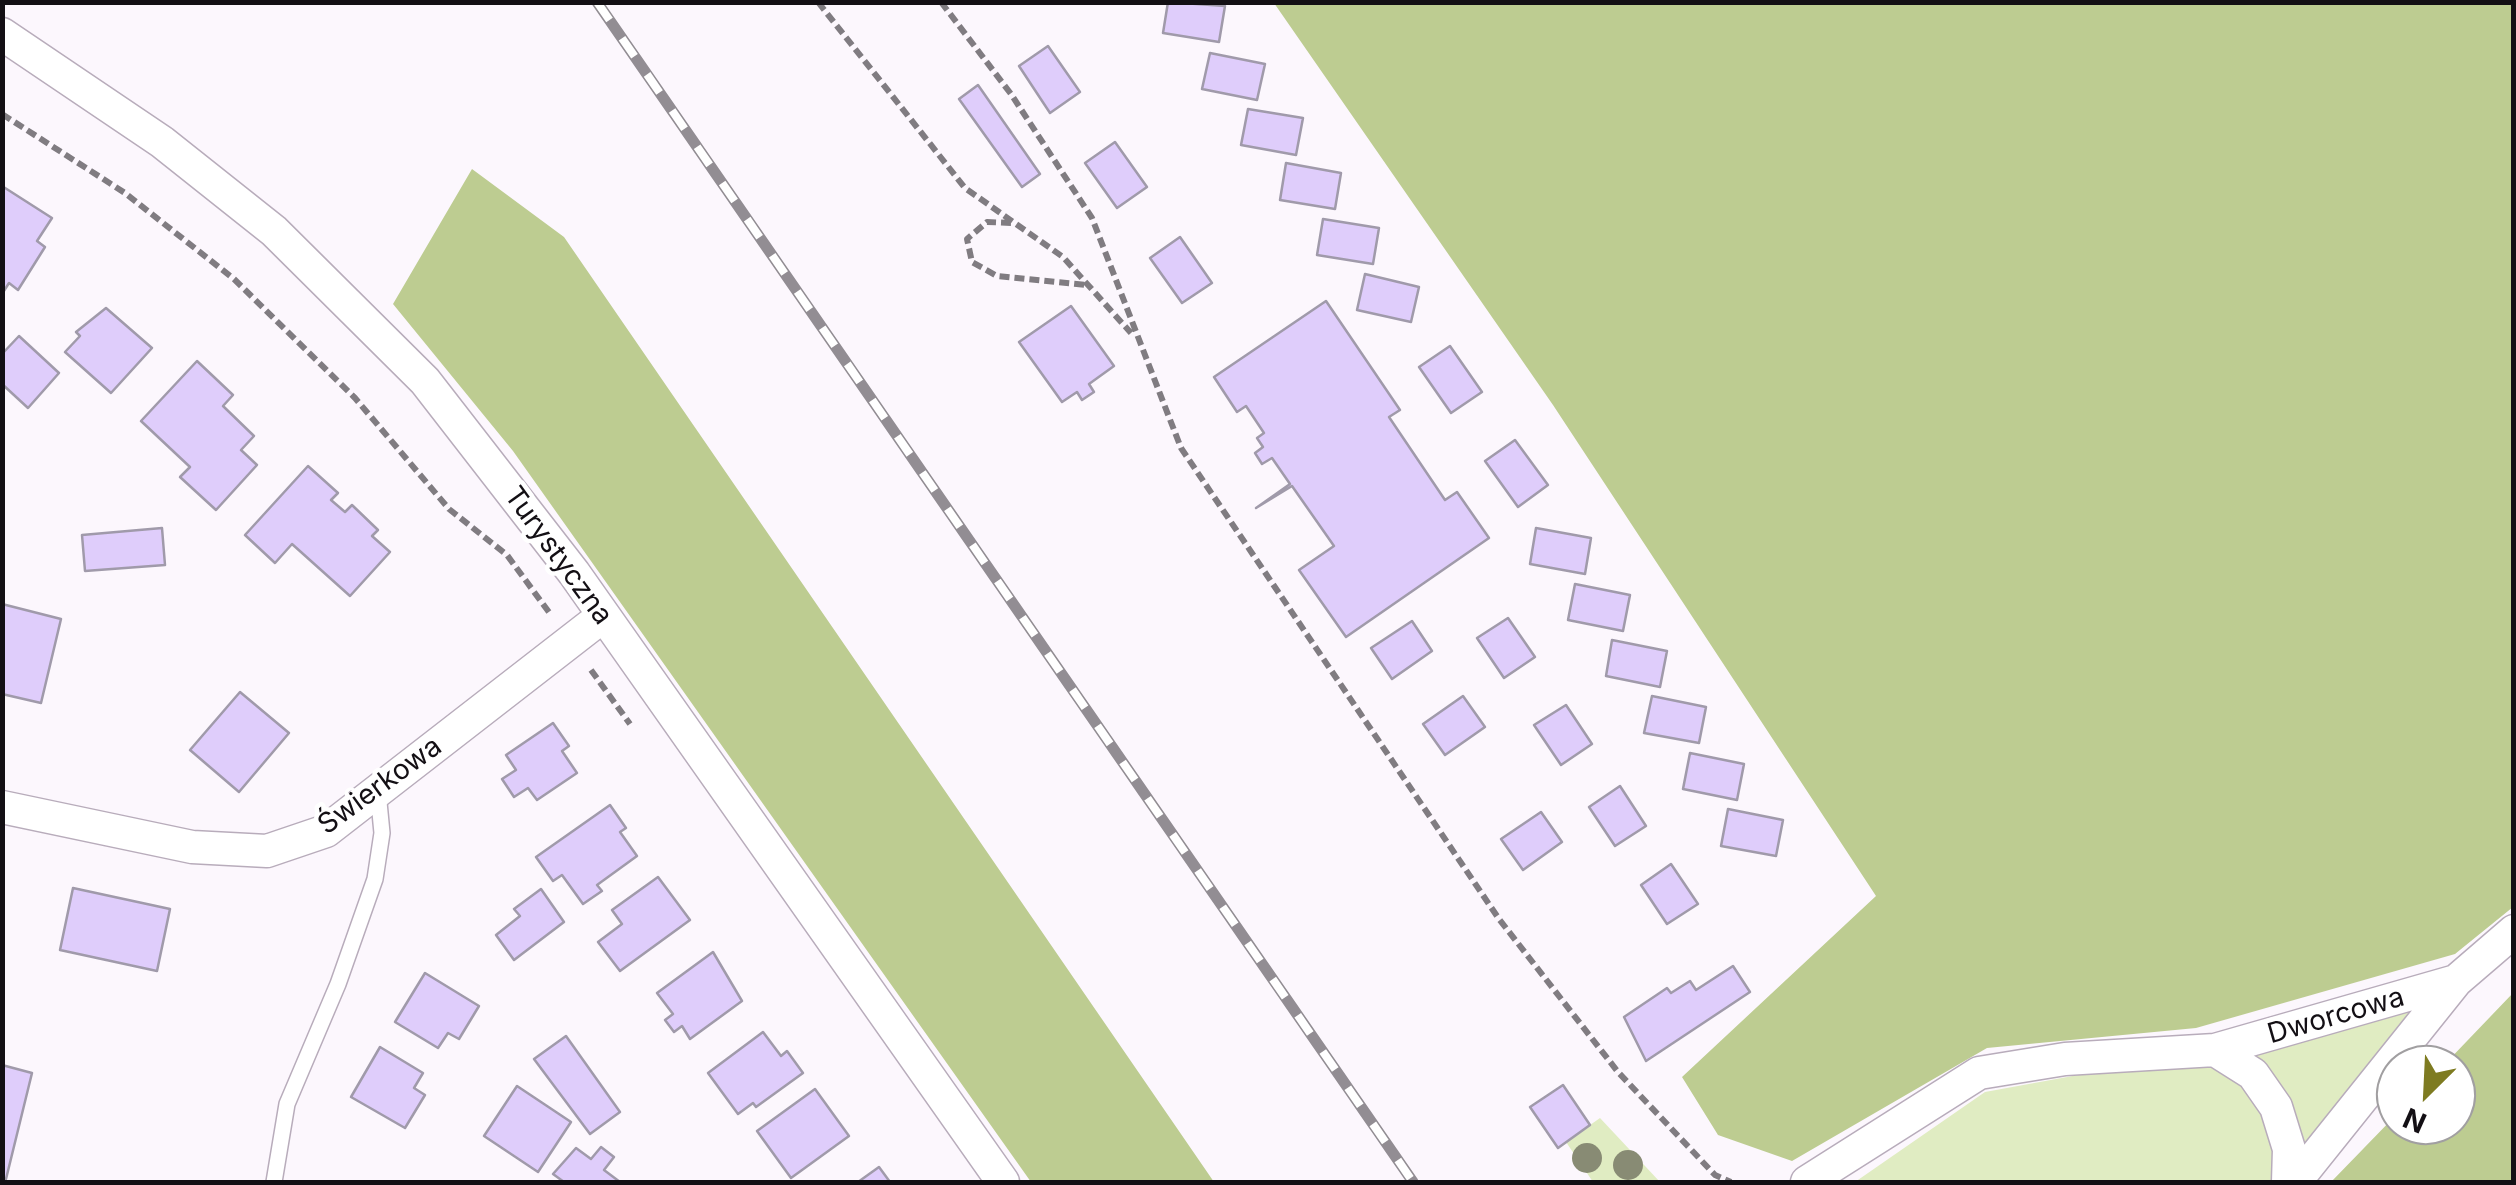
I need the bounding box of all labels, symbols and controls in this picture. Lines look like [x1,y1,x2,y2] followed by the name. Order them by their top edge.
[497,480,619,632] street label: Turystyczna
[312,730,448,842] street label: Świerkowa
[2264,981,2408,1051] street label: Dworcowa
[2376,1045,2476,1145] north arrow
[2398,1101,2431,1140] text: N

